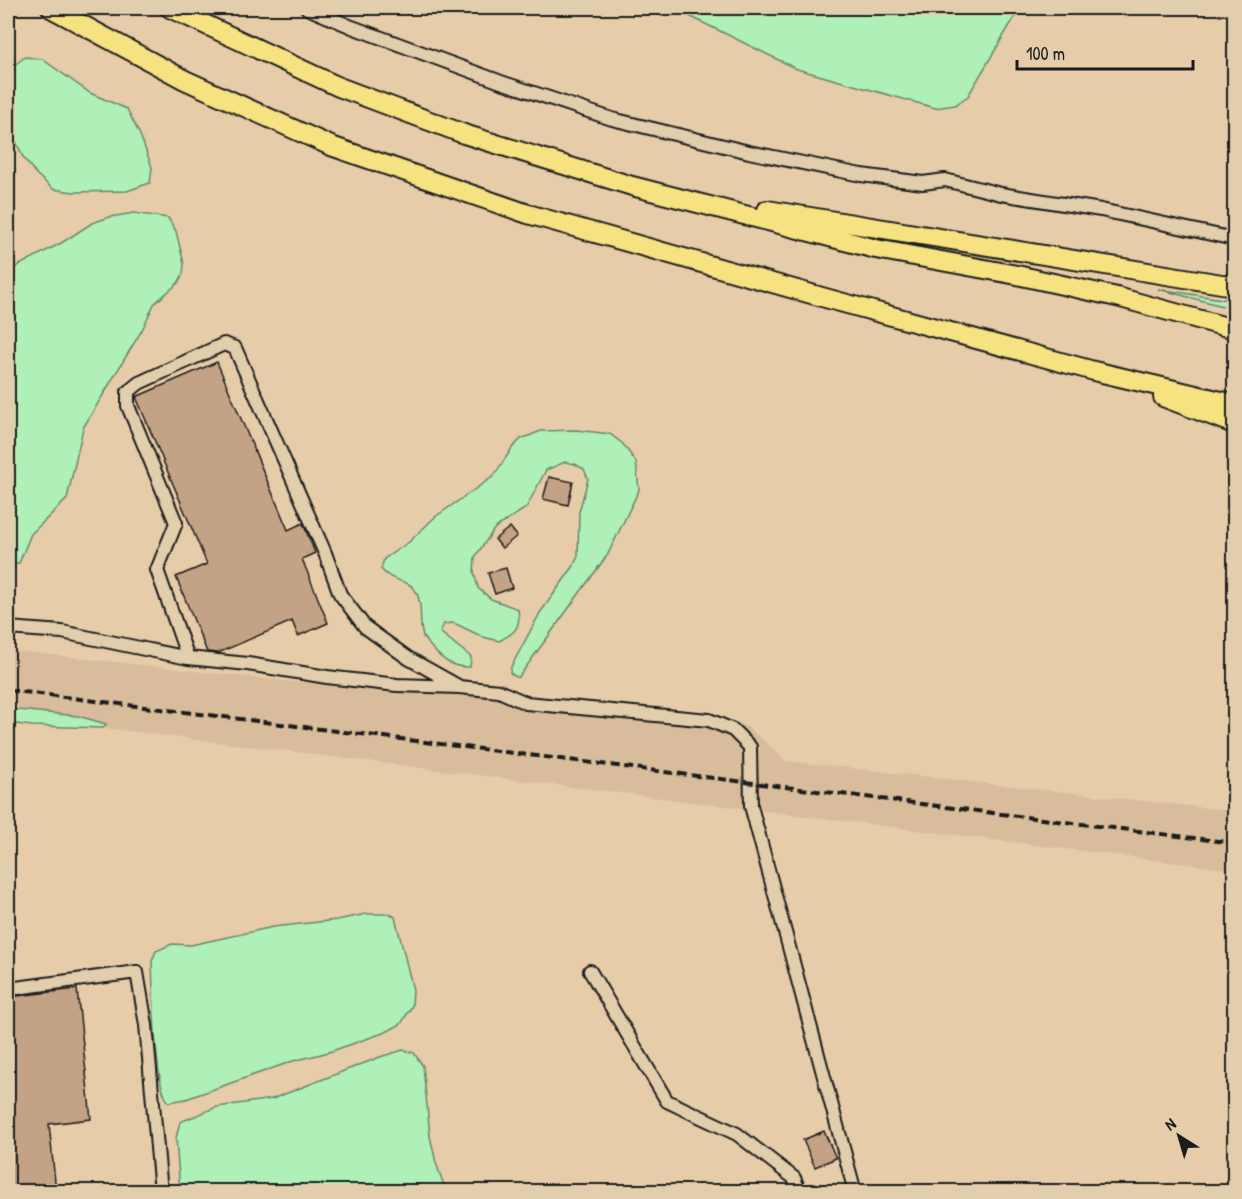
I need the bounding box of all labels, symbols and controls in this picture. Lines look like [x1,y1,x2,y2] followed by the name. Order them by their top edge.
[1017,33,1192,71] scale bar
[1026,41,1065,66] text: 100 m
[1149,1106,1209,1166] north arrow
[1160,1112,1180,1135] text: N

